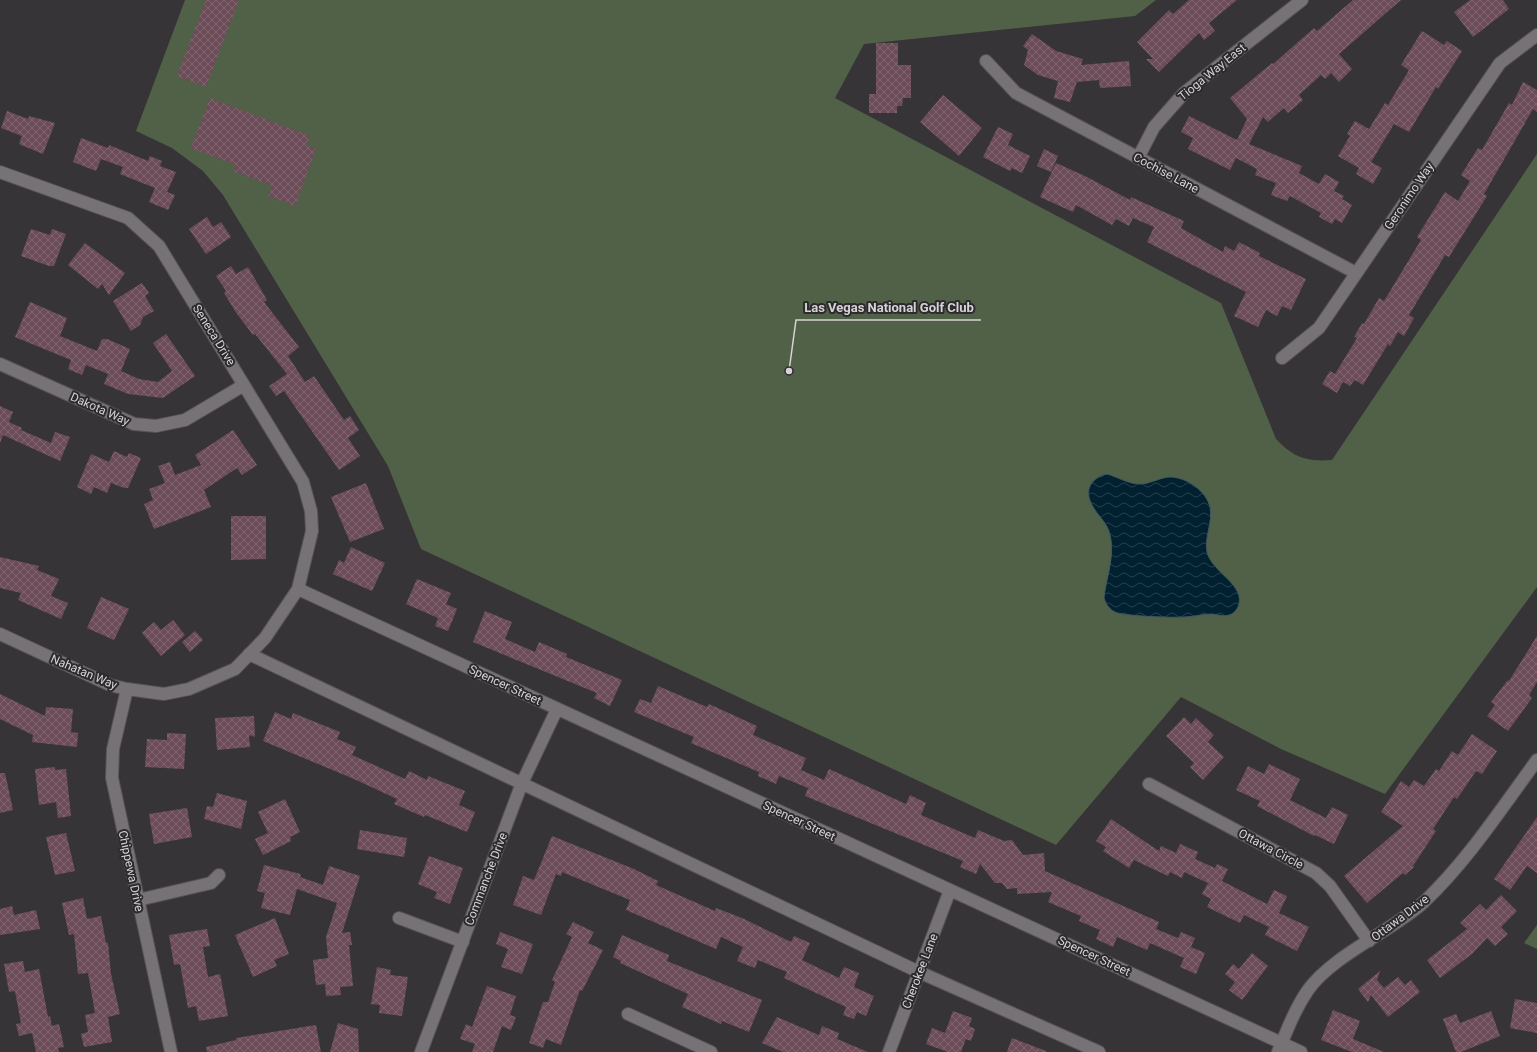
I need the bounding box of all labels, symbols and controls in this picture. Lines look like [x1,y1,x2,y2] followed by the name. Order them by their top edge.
[1176,41,1248,103] street label: Tioga Way East
[1131,150,1201,196] street label: Cochise Lane
[1381,160,1437,232] street label: Geronimo Way
[796,295,981,320] callout: Las Vegas National Golf Club
[804,300,974,315] text: Las Vegas National Golf Club
[190,302,238,368] street label: Seneca Drive
[68,390,132,428] street label: Dakota Way
[49,652,120,692] street label: Nahatan Way
[467,662,543,708] street label: Spencer Street
[761,798,837,844] street label: Spencer Street
[1236,826,1306,872] street label: Ottawa Circle
[116,829,146,913] street label: Chippewa Drive
[462,831,510,927] street label: Commanche Drive
[1369,892,1431,944] street label: Ottawa Drive
[899,932,941,1010] street label: Cherokee Lane
[1056,933,1132,979] street label: Spencer Street

